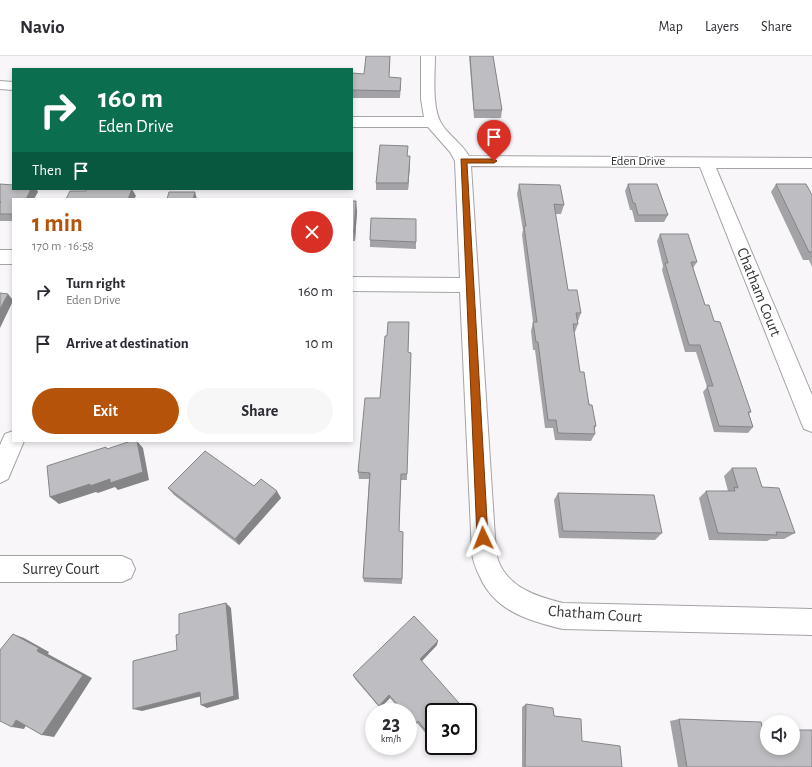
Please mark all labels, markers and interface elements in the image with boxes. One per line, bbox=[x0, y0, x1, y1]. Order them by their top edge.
text: Navio bbox=[20, 18, 65, 37]
text: Map bbox=[658, 20, 683, 34]
text: Layers bbox=[705, 20, 739, 34]
text: Share bbox=[761, 20, 792, 34]
icon: right bbox=[32, 84, 84, 136]
text: 160 m bbox=[98, 85, 163, 113]
text: Eden Drive bbox=[98, 118, 174, 136]
pin bbox=[477, 120, 511, 161]
icon: arrive bbox=[483, 126, 505, 148]
street label: Eden Drive bbox=[611, 155, 665, 168]
icon: arrive bbox=[70, 160, 92, 182]
text: Then bbox=[32, 163, 62, 178]
button: close bbox=[291, 211, 333, 253]
text: 1 min bbox=[32, 212, 83, 236]
text: 170 m · 16:58 bbox=[32, 240, 94, 253]
street label: Chatham Court bbox=[734, 245, 784, 339]
text: Turn right bbox=[66, 276, 125, 291]
icon: right bbox=[32, 281, 54, 303]
text: 160 m bbox=[298, 284, 333, 299]
text: Eden Drive bbox=[66, 294, 121, 307]
icon: arrive bbox=[32, 333, 54, 355]
text: Arrive at destination bbox=[66, 336, 189, 351]
text: 10 m bbox=[305, 336, 333, 351]
button: Exit bbox=[32, 388, 179, 434]
button: Share bbox=[187, 388, 333, 434]
position arrow bbox=[462, 517, 504, 559]
street label: Surrey Court bbox=[23, 561, 99, 578]
street label: Chatham Court bbox=[547, 603, 643, 625]
speed limit sign: 30 bbox=[425, 703, 477, 755]
text: 23 bbox=[382, 714, 400, 734]
map controls bbox=[760, 715, 800, 755]
button: sound bbox=[760, 715, 800, 755]
text: km/h bbox=[381, 734, 401, 744]

